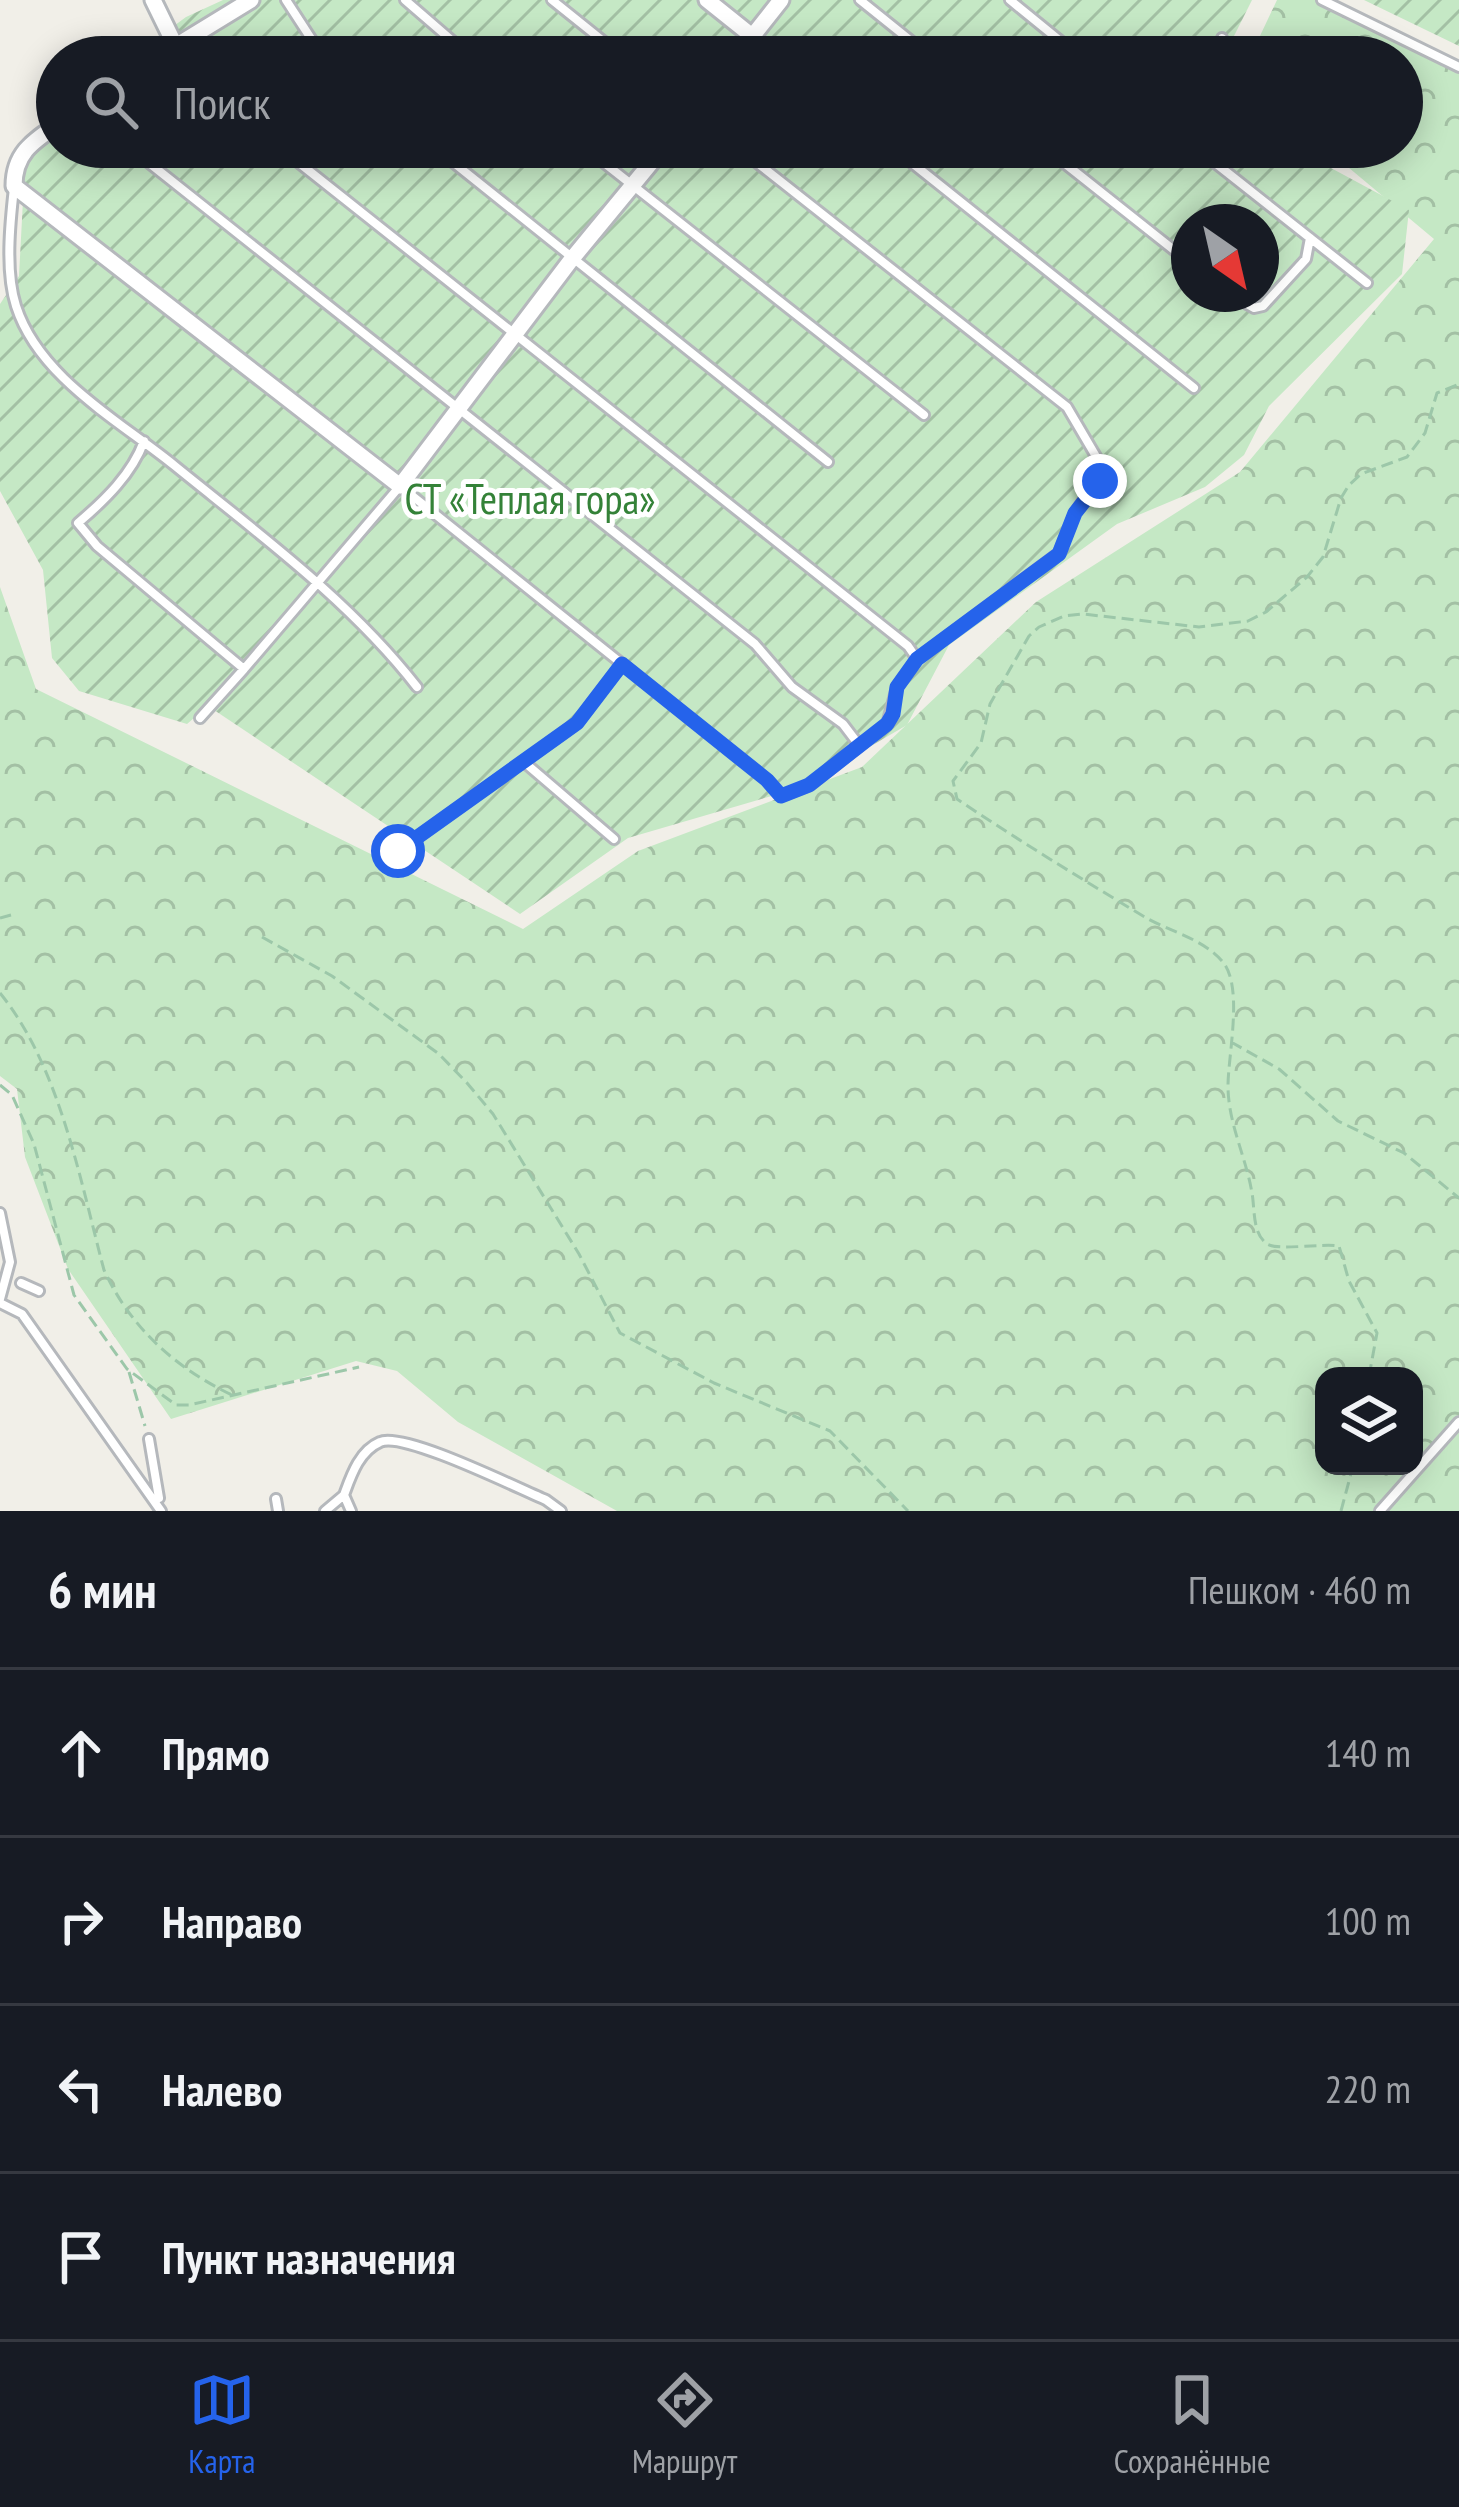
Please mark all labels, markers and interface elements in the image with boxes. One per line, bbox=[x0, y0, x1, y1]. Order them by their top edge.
search box bbox=[36, 36, 1423, 168]
icon: search bbox=[78, 69, 144, 135]
text: Поиск bbox=[174, 73, 270, 131]
north arrow bbox=[1171, 204, 1279, 312]
route end bbox=[1073, 454, 1127, 508]
park label: СТ «Теплая гора» bbox=[405, 471, 656, 526]
route start bbox=[371, 824, 425, 878]
map controls bbox=[1315, 1367, 1423, 1475]
button: layers bbox=[1315, 1367, 1423, 1475]
text: 6 мин bbox=[48, 1556, 157, 1622]
text: Пешком · 460 m bbox=[1188, 1564, 1411, 1615]
icon: ahead bbox=[48, 1720, 114, 1786]
text: Прямо bbox=[162, 1724, 270, 1782]
text: 140 m bbox=[1325, 1727, 1411, 1778]
icon: right bbox=[48, 1888, 114, 1954]
text: Направо bbox=[162, 1892, 302, 1950]
text: 100 m bbox=[1325, 1895, 1411, 1946]
icon: left bbox=[48, 2056, 114, 2122]
text: Налево bbox=[162, 2060, 282, 2118]
text: 220 m bbox=[1325, 2063, 1411, 2114]
icon: arrive bbox=[48, 2224, 114, 2290]
text: Пункт назначения bbox=[162, 2228, 456, 2286]
tab: Карта bbox=[188, 2367, 255, 2482]
tab: Маршрут bbox=[632, 2367, 737, 2482]
tab: Сохранённые bbox=[1114, 2367, 1271, 2482]

